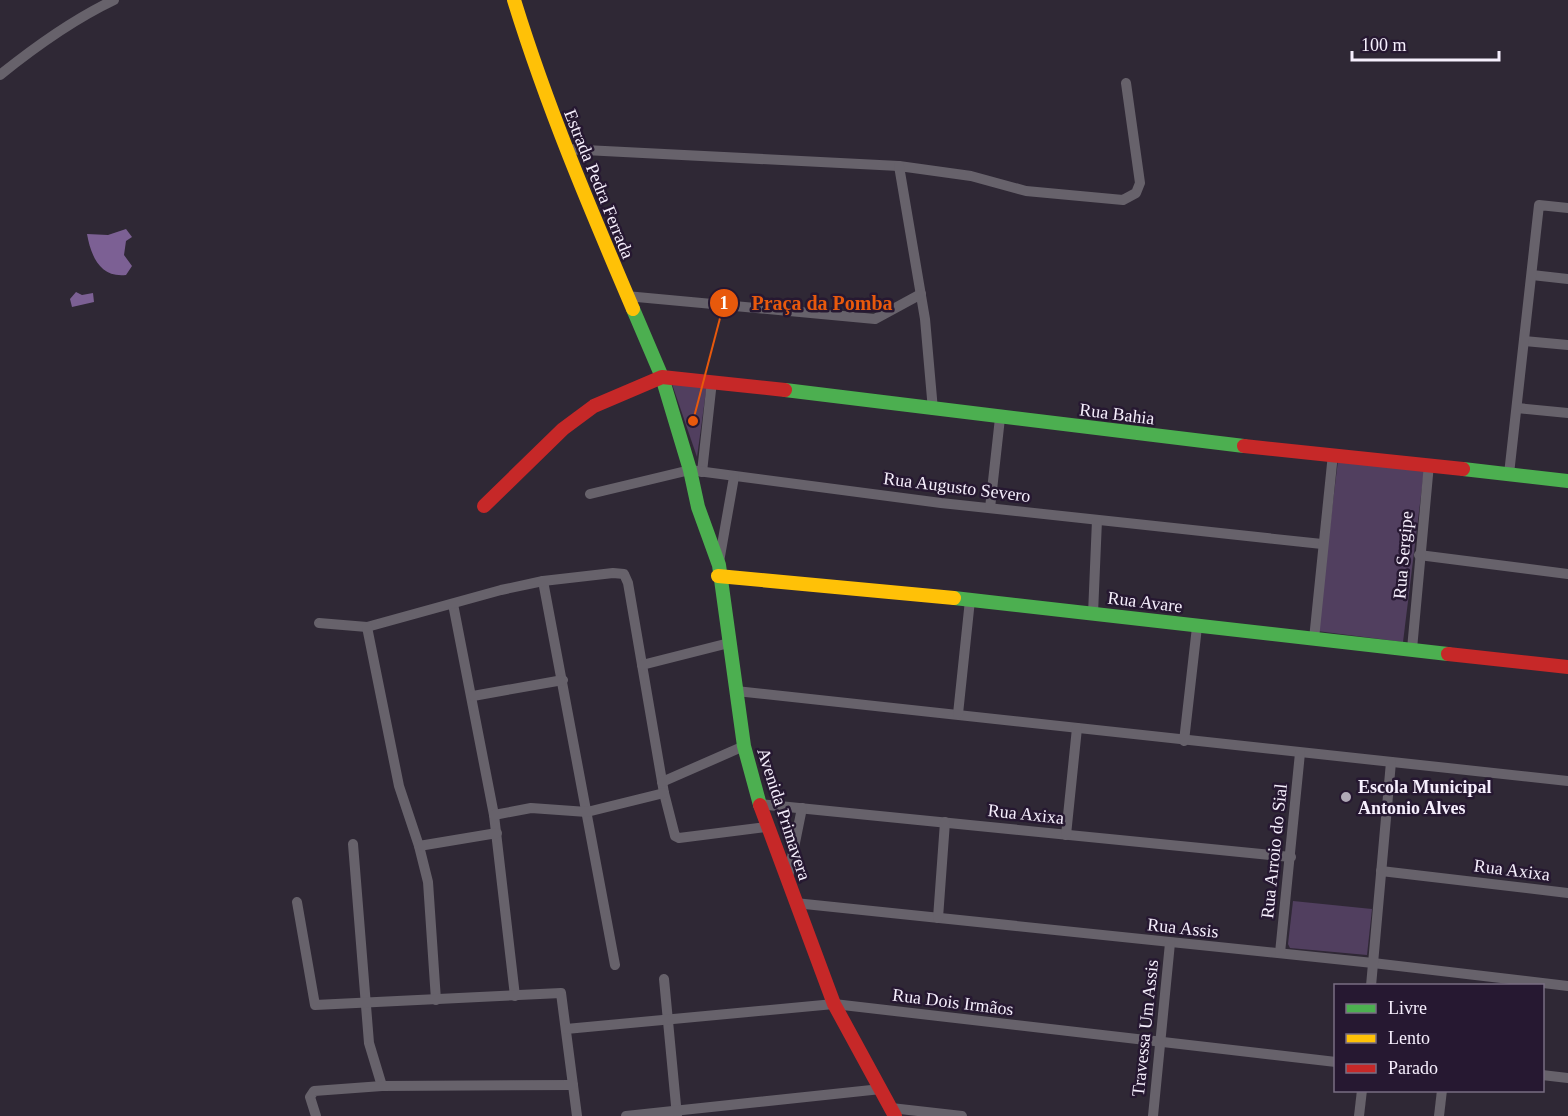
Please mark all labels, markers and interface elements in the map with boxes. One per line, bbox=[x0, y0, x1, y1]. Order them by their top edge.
scale bar bbox=[1352, 24, 1499, 62]
text: 100 m bbox=[1361, 35, 1407, 55]
street label: Estrada Pedra Ferrada bbox=[560, 107, 638, 261]
callout: Praça da Pomba bbox=[709, 284, 904, 322]
text: Praça da Pomba bbox=[751, 292, 893, 315]
text: 1 bbox=[720, 293, 729, 313]
street label: Rua Bahia bbox=[1078, 399, 1156, 429]
street label: Rua Augusto Severo bbox=[882, 468, 1032, 506]
street label: Rua Sergipe bbox=[1389, 510, 1417, 600]
street label: Rua Avare bbox=[1106, 587, 1184, 617]
street label: Avenida Primavera bbox=[753, 745, 815, 883]
place label: Escola Municipal Antonio Alves bbox=[1358, 777, 1492, 818]
street label: Rua Arroio do Sial bbox=[1257, 783, 1291, 919]
marker: Escola Municipal Antonio Alves bbox=[1339, 790, 1353, 804]
street label: Rua Axixa bbox=[987, 800, 1065, 828]
street label: Rua Axixa bbox=[1473, 855, 1551, 885]
street label: Rua Assis bbox=[1146, 914, 1220, 942]
street label: Travessa Um Assis bbox=[1128, 959, 1162, 1097]
legend bbox=[1334, 984, 1544, 1092]
street label: Rua Dois Irmãos bbox=[891, 985, 1015, 1019]
text: Livre bbox=[1388, 998, 1427, 1018]
text: Lento bbox=[1388, 1028, 1430, 1048]
text: Parado bbox=[1388, 1058, 1438, 1078]

